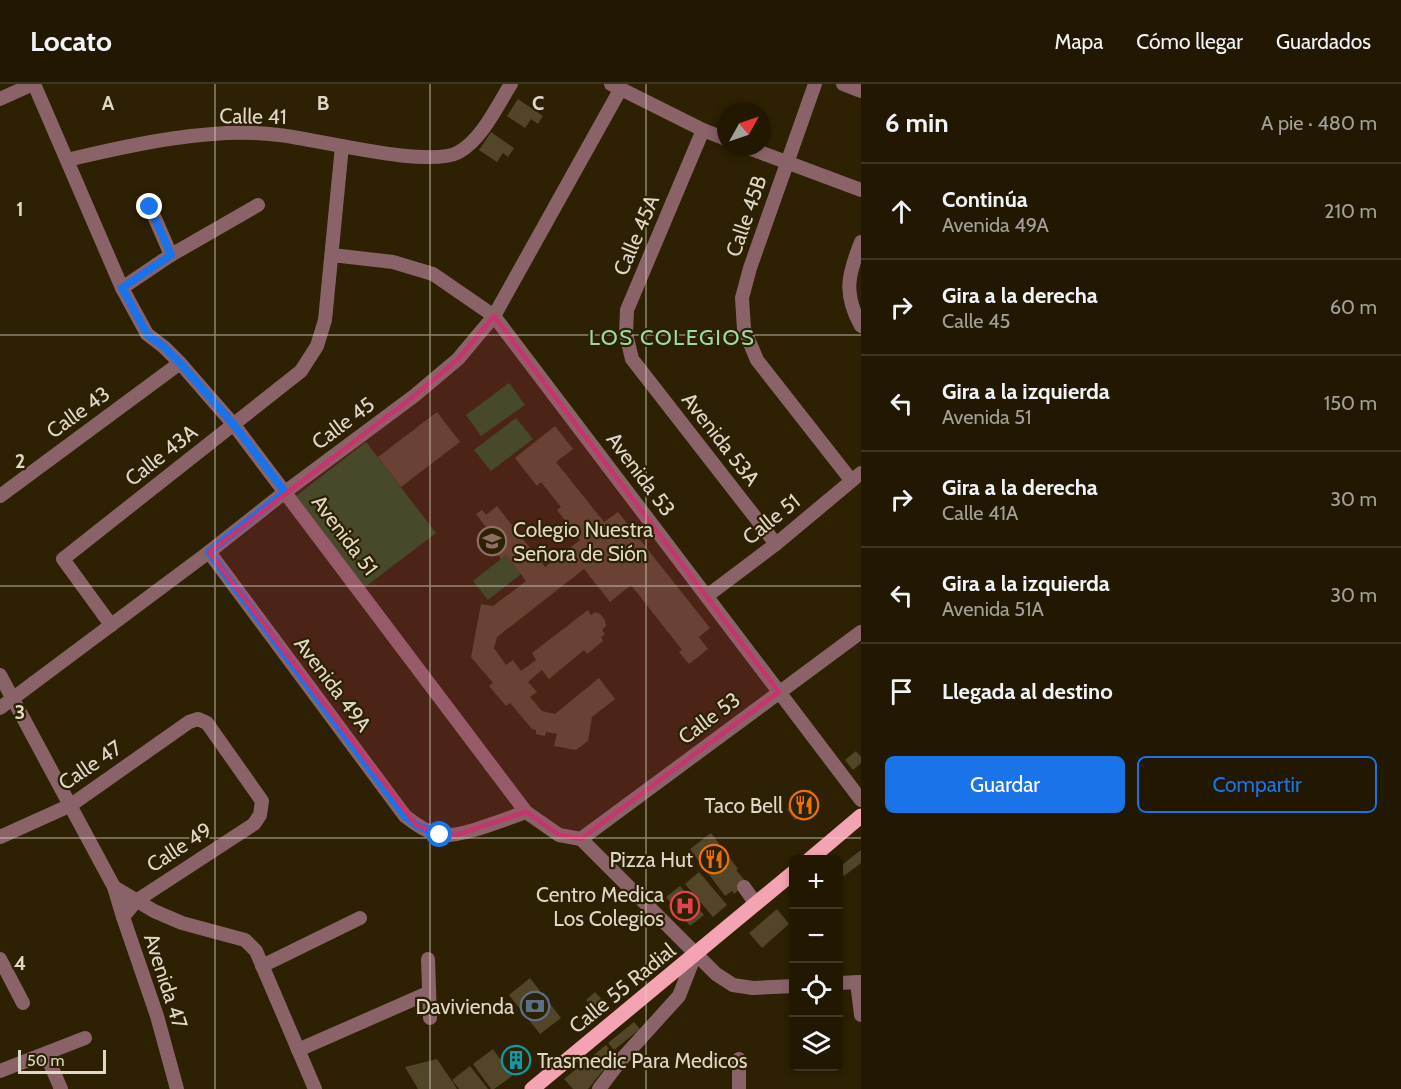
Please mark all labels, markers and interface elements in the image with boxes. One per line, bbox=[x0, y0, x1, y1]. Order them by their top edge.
text: Locato bbox=[30, 24, 112, 58]
text: Mapa bbox=[1055, 29, 1103, 54]
text: Cómo llegar bbox=[1136, 29, 1243, 54]
text: Guardados bbox=[1276, 29, 1371, 54]
text: A bbox=[102, 91, 115, 115]
text: B bbox=[317, 91, 329, 115]
text: C bbox=[532, 91, 544, 115]
north arrow bbox=[717, 102, 771, 156]
street label: Calle 41 bbox=[219, 103, 287, 129]
text: 6 min bbox=[885, 107, 949, 139]
text: A pie · 480 m bbox=[1261, 111, 1377, 135]
street label: Calle 45B bbox=[720, 172, 772, 260]
text: Continúa bbox=[942, 186, 1028, 213]
street label: Calle 45A bbox=[608, 191, 664, 279]
route end bbox=[136, 193, 162, 219]
icon: ahead bbox=[885, 195, 918, 228]
text: 1 bbox=[16, 197, 24, 221]
text: 210 m bbox=[1324, 199, 1377, 223]
text: Avenida 49A bbox=[942, 213, 1049, 237]
text: Gira a la derecha bbox=[942, 282, 1098, 309]
icon: right bbox=[885, 291, 918, 324]
text: 60 m bbox=[1330, 295, 1377, 319]
text: Calle 45 bbox=[942, 309, 1010, 333]
district label: LOS COLEGIOS bbox=[589, 324, 755, 351]
text: Gira a la izquierda bbox=[942, 378, 1110, 405]
street label: Calle 43 bbox=[42, 381, 114, 443]
street label: Avenida 53A bbox=[677, 387, 765, 491]
icon: left bbox=[885, 387, 918, 420]
street label: Calle 45 bbox=[307, 391, 379, 455]
text: 150 m bbox=[1324, 391, 1377, 415]
text: Avenida 51 bbox=[942, 405, 1031, 429]
street label: Calle 43A bbox=[120, 419, 202, 491]
street label: Avenida 53 bbox=[601, 427, 681, 521]
text: 2 bbox=[15, 449, 25, 473]
text: Gira a la derecha bbox=[942, 474, 1098, 501]
icon: right bbox=[885, 483, 918, 516]
text: 30 m bbox=[1330, 487, 1377, 511]
street label: Calle 51 bbox=[737, 488, 805, 550]
street label: Avenida 51 bbox=[307, 490, 383, 580]
text: Calle 41A bbox=[942, 501, 1018, 525]
place label: Colegio Nuestra Señora de Sión bbox=[513, 517, 653, 566]
school or university icon: Colegio Nuestra Señora de Sión bbox=[476, 525, 508, 557]
text: Gira a la izquierda bbox=[942, 570, 1110, 597]
icon: left bbox=[885, 579, 918, 612]
text: 30 m bbox=[1330, 583, 1377, 607]
text: Avenida 51A bbox=[942, 597, 1044, 621]
street label: Avenida 49A bbox=[289, 632, 377, 736]
icon: arrive bbox=[885, 675, 918, 708]
text: Llegada al destino bbox=[942, 678, 1113, 705]
street label: Calle 53 bbox=[673, 687, 745, 749]
text: 3 bbox=[15, 700, 25, 724]
street label: Calle 47 bbox=[54, 735, 127, 795]
button: Guardar bbox=[885, 756, 1125, 813]
button: Compartir bbox=[1137, 756, 1377, 813]
restaurant icon: Taco Bell bbox=[788, 789, 820, 821]
place label: Taco Bell bbox=[704, 793, 783, 818]
street label: Calle 49 bbox=[142, 817, 216, 877]
route start bbox=[426, 821, 452, 847]
restaurant icon: Pizza Hut bbox=[698, 843, 730, 875]
place label: Pizza Hut bbox=[609, 847, 693, 872]
map controls bbox=[789, 855, 843, 1071]
button: + bbox=[789, 855, 843, 909]
place label: Centro Medica Los Colegios bbox=[536, 882, 664, 931]
hospital icon: Centro Medica Los Colegios bbox=[669, 890, 701, 922]
button: − bbox=[789, 909, 843, 963]
street label: Avenida 47 bbox=[139, 930, 193, 1032]
street label: Calle 55 Radial bbox=[564, 938, 680, 1038]
text: 4 bbox=[14, 951, 26, 975]
button: locate bbox=[789, 963, 843, 1017]
bank icon: Davivienda bbox=[519, 990, 551, 1022]
place label: Davivienda bbox=[415, 994, 514, 1019]
button: layers bbox=[789, 1017, 843, 1071]
building icon: Trasmedic Para Medicos bbox=[500, 1044, 532, 1076]
scale bar bbox=[18, 1047, 106, 1074]
place label: Trasmedic Para Medicos bbox=[537, 1048, 748, 1073]
text: 50 m bbox=[27, 1051, 64, 1070]

